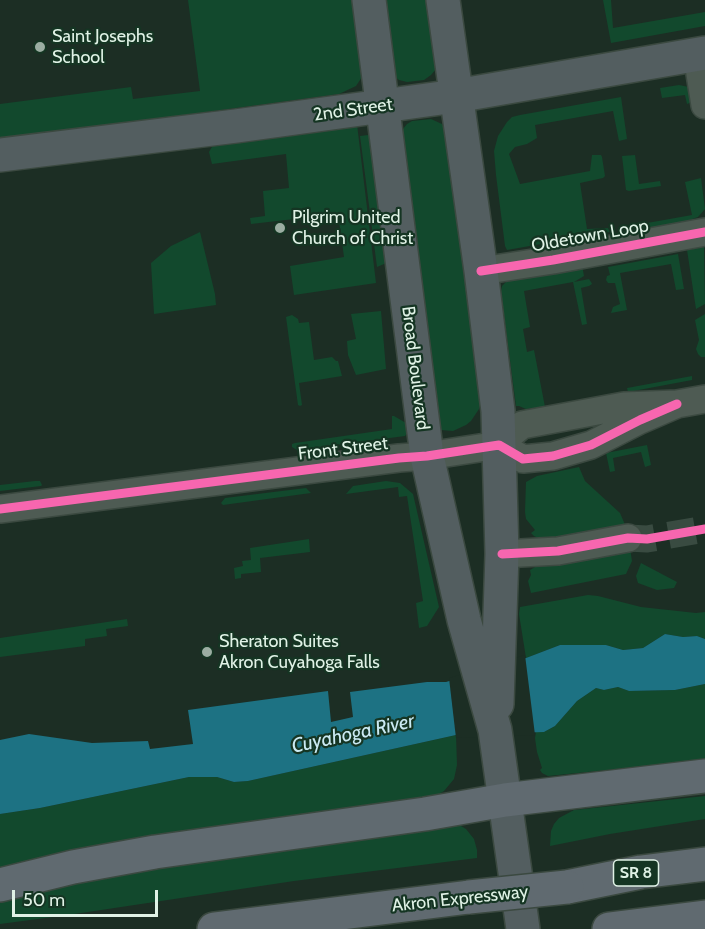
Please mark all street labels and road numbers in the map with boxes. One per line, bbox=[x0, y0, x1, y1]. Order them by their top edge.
street label: 2nd Street bbox=[312, 94, 394, 126]
street label: Oldetown Loop bbox=[530, 215, 650, 257]
street label: Broad Boulevard bbox=[397, 305, 433, 431]
street label: Front Street bbox=[297, 433, 389, 465]
road number: SR 8 bbox=[614, 860, 658, 886]
street label: Akron Expressway bbox=[391, 881, 529, 917]

